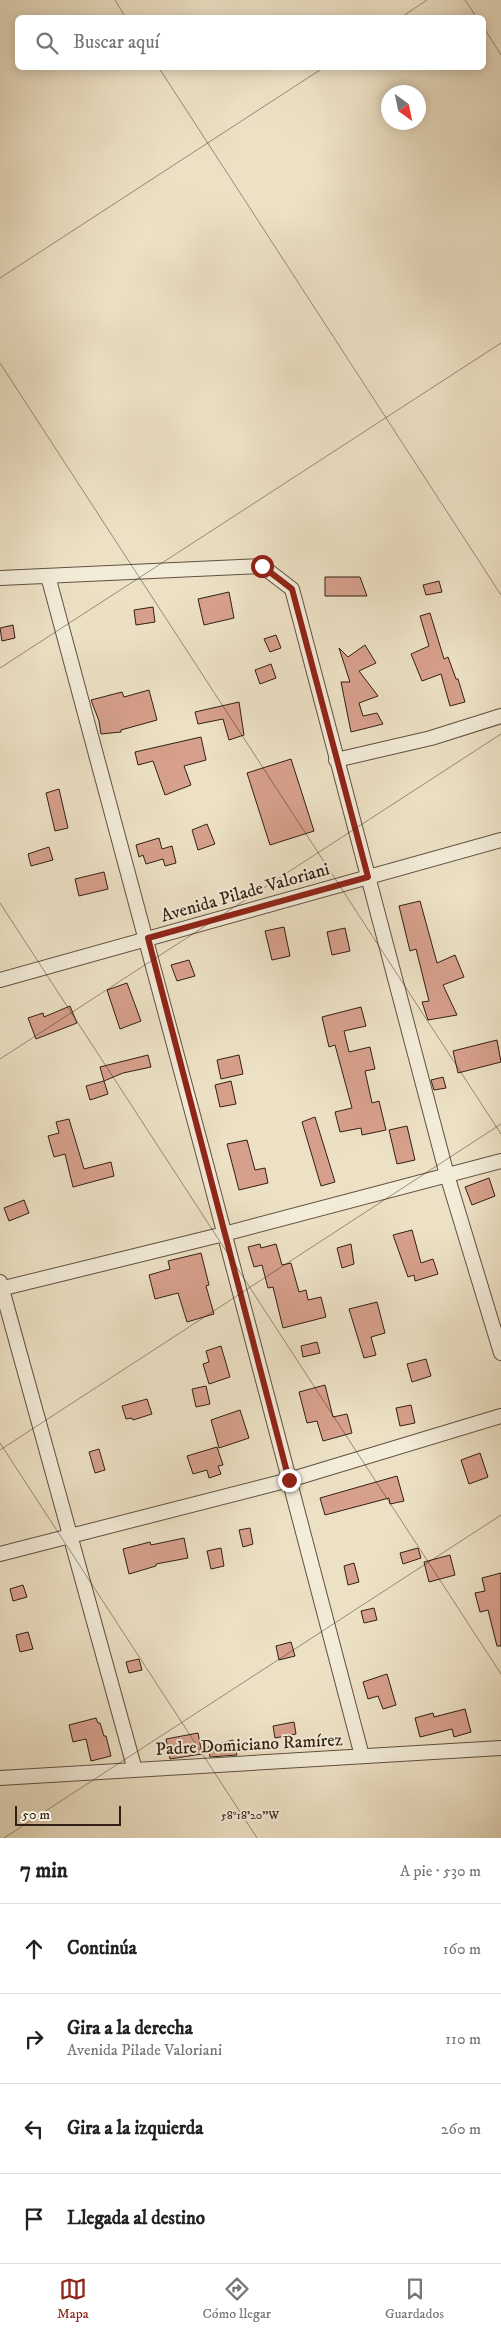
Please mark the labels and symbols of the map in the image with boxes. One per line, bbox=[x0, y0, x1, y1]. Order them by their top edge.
north arrow bbox=[381, 85, 426, 130]
route start bbox=[251, 555, 274, 578]
street label: Avenida Pilade Valoriani bbox=[158, 858, 332, 928]
route end bbox=[278, 1469, 301, 1492]
street label: Padre Domiciano Ramírez bbox=[155, 1729, 343, 1761]
scale bar bbox=[15, 1803, 121, 1826]
text: 58°18'20"W bbox=[221, 1808, 280, 1823]

